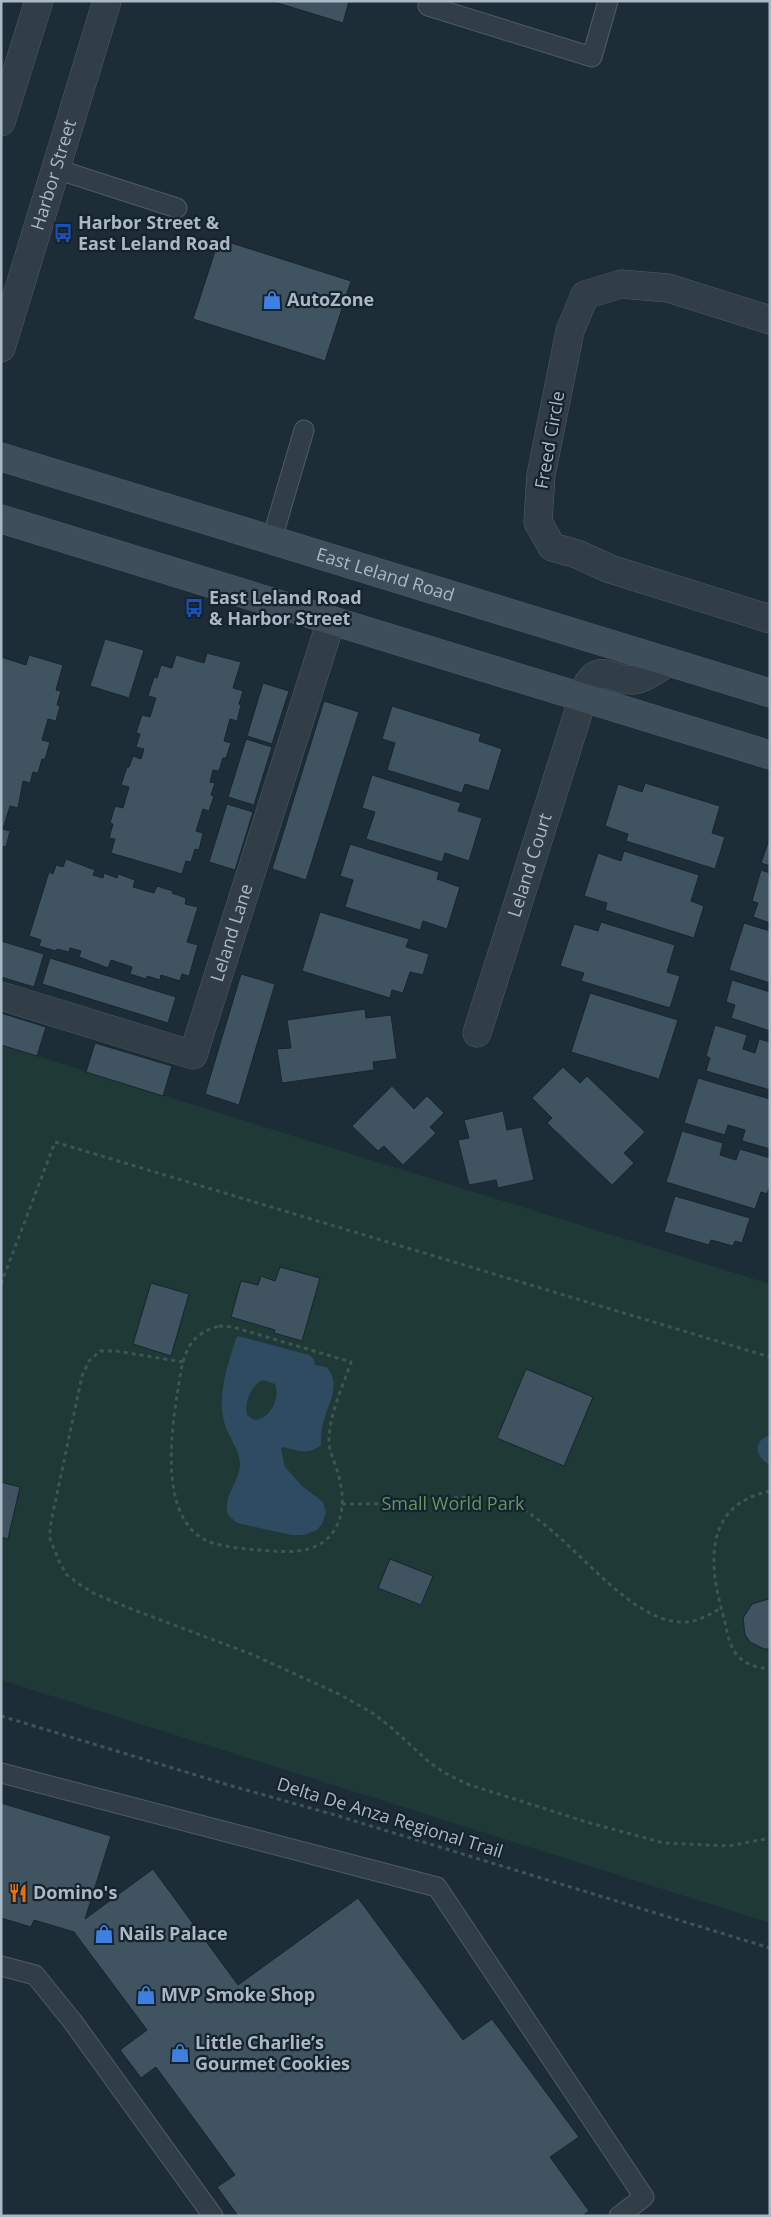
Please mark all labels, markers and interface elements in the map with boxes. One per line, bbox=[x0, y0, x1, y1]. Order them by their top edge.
street label: Harbor Street bbox=[25, 116, 81, 233]
place label: Harbor Street & East Leland Road bbox=[78, 210, 231, 255]
bus stop icon: Harbor Street & East Leland Road bbox=[52, 222, 74, 244]
place label: AutoZone bbox=[287, 287, 374, 311]
shop icon: AutoZone bbox=[261, 289, 283, 311]
street label: Freed Circle bbox=[529, 389, 569, 491]
street label: East Leland Road bbox=[313, 541, 458, 607]
place label: East Leland Road & Harbor Street bbox=[209, 585, 362, 630]
bus stop icon: East Leland Road & Harbor Street bbox=[183, 597, 205, 619]
street label: Leland Court bbox=[501, 810, 557, 920]
street label: Leland Lane bbox=[204, 881, 258, 985]
park label: Small World Park bbox=[382, 1491, 525, 1515]
street label: Delta De Anza Regional Trail bbox=[274, 1771, 506, 1863]
place label: Domino's bbox=[33, 1880, 117, 1904]
restaurant icon: Domino's bbox=[7, 1882, 29, 1904]
place label: Nails Palace bbox=[119, 1921, 228, 1945]
shop icon: Nails Palace bbox=[93, 1923, 115, 1945]
place label: MVP Smoke Shop bbox=[161, 1982, 315, 2006]
shop icon: MVP Smoke Shop bbox=[135, 1984, 157, 2006]
place label: Little Charlie’s Gourmet Cookies bbox=[195, 2030, 350, 2075]
shop icon: Little Charlie’s Gourmet Cookies bbox=[169, 2042, 191, 2064]

